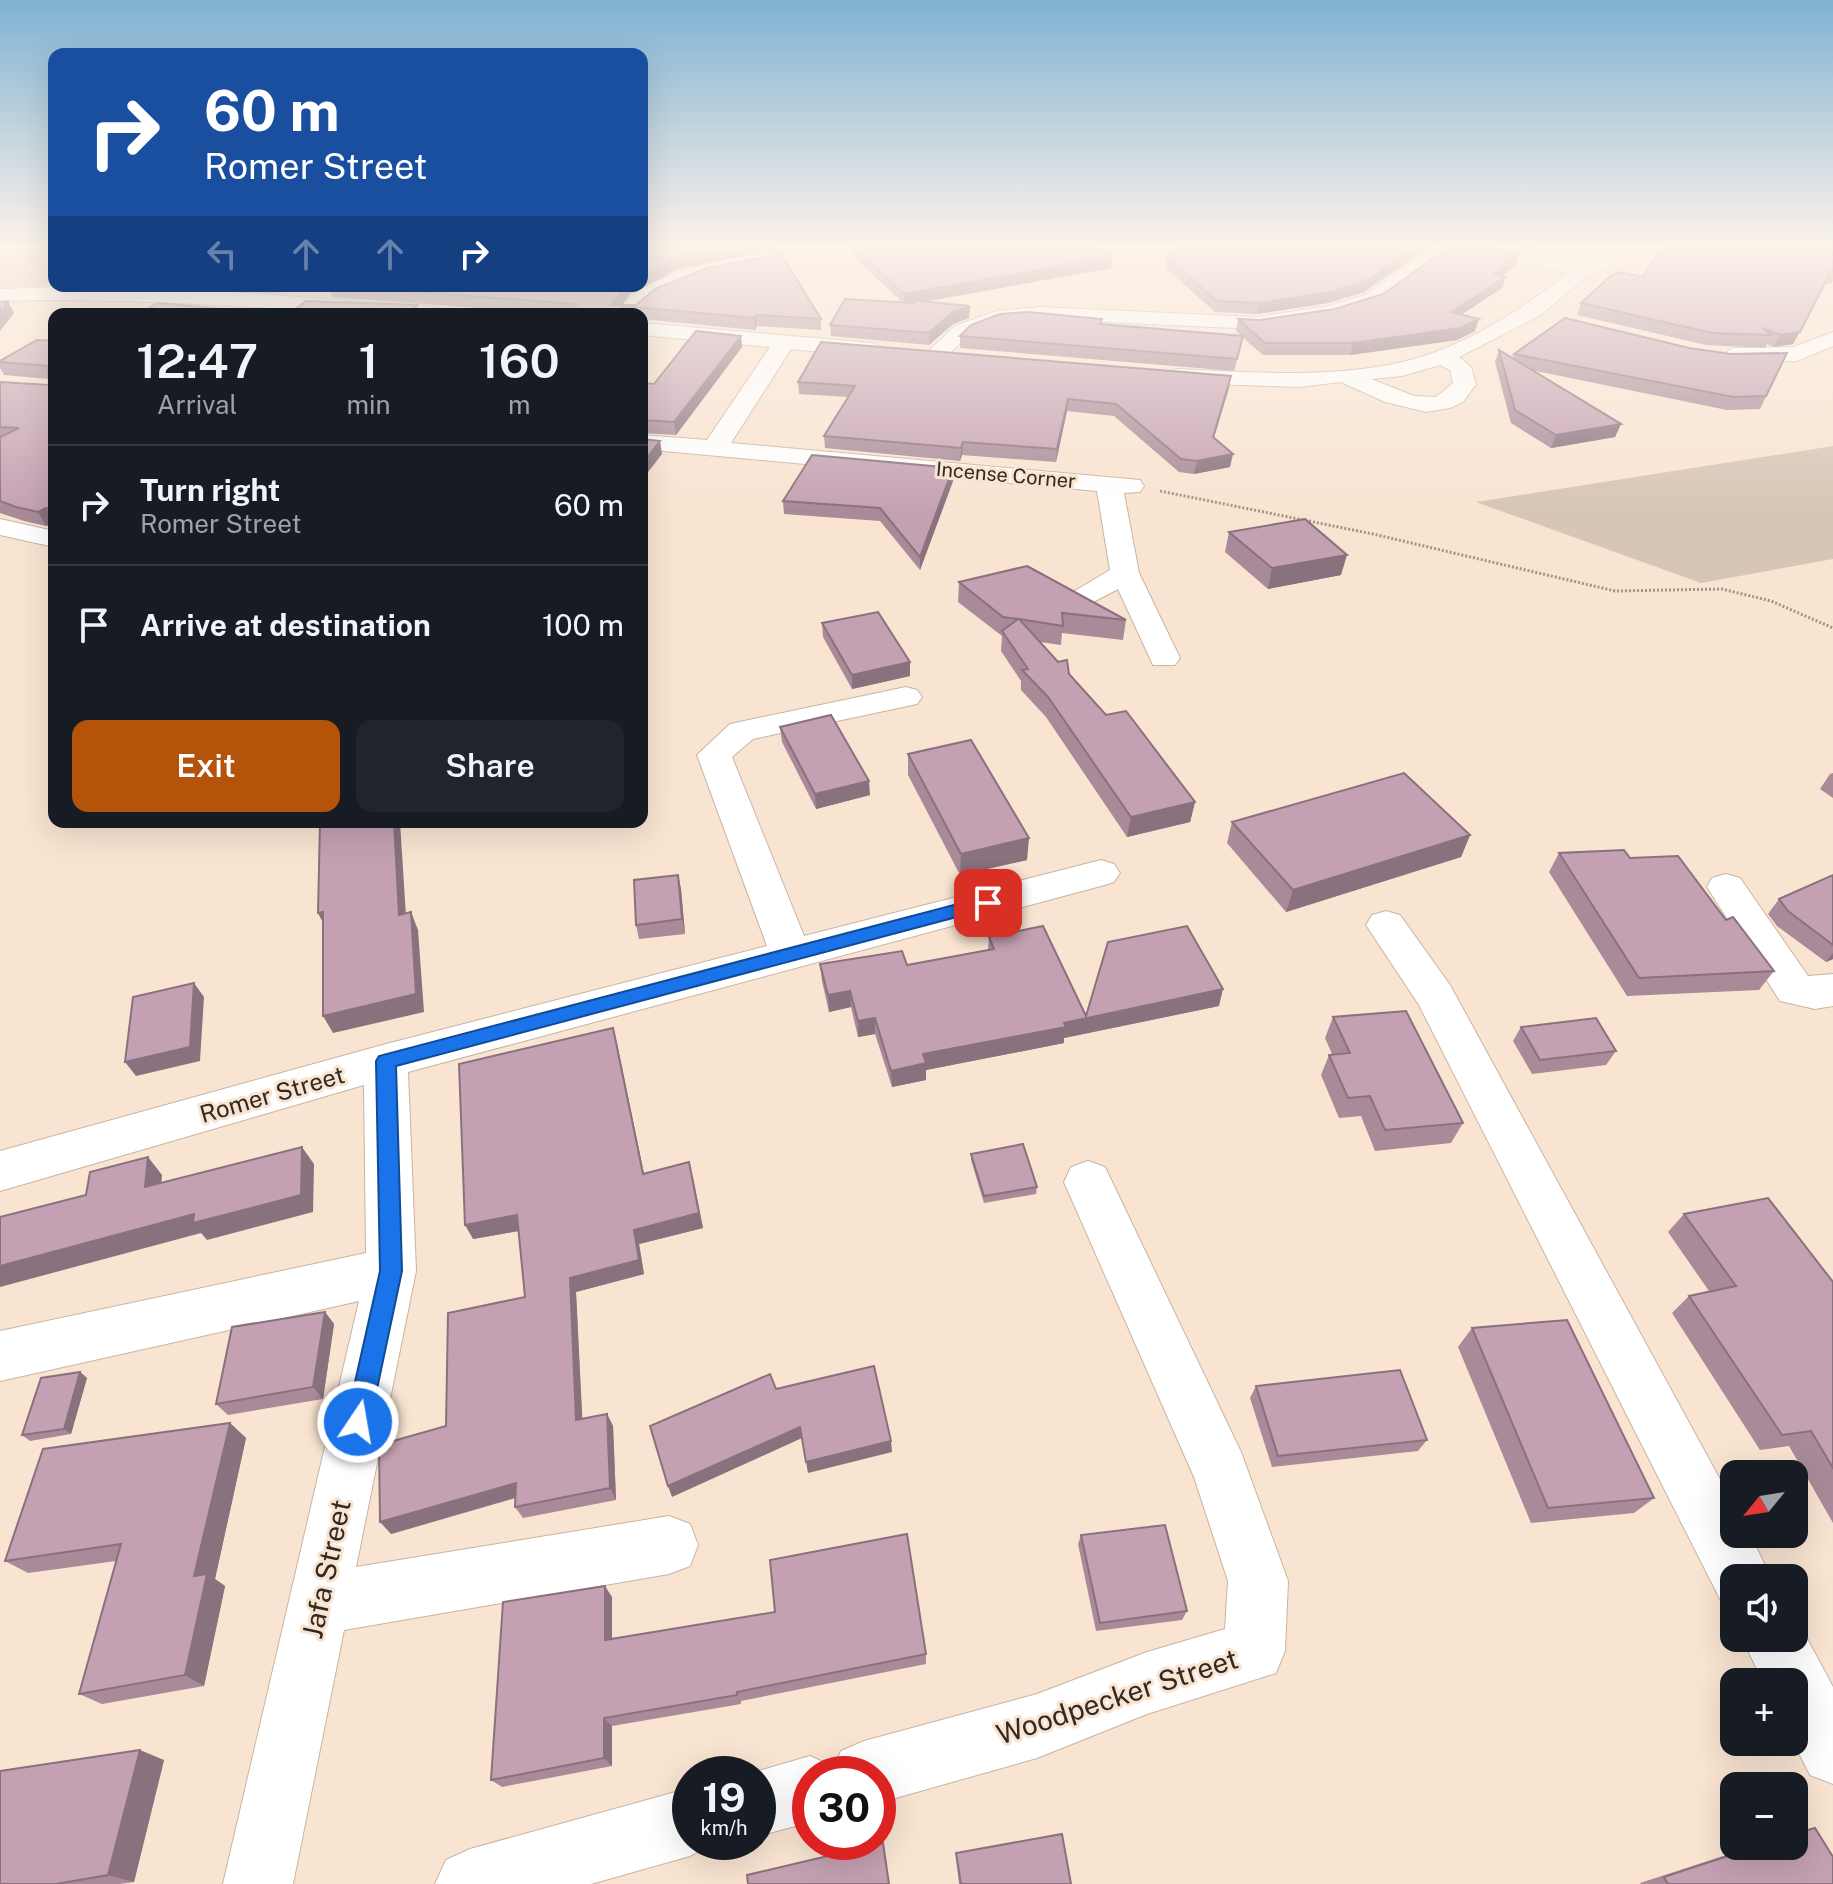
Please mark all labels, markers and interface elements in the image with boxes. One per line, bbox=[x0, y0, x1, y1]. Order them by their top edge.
text: 60 m bbox=[204, 78, 340, 144]
icon: right bbox=[72, 80, 176, 184]
text: Romer Street bbox=[204, 145, 428, 187]
icon: left bbox=[200, 232, 244, 276]
icon: ahead bbox=[284, 232, 328, 276]
icon: ahead bbox=[368, 232, 412, 276]
icon: right bbox=[452, 232, 496, 276]
text: 12:47 bbox=[136, 332, 258, 389]
text: 1 bbox=[358, 332, 379, 389]
text: 160 bbox=[479, 332, 560, 389]
text: Arrival bbox=[157, 389, 237, 420]
text: min bbox=[346, 389, 391, 420]
text: m bbox=[508, 389, 531, 420]
street label: Incense Corner bbox=[935, 457, 1077, 493]
text: Turn right bbox=[140, 472, 280, 508]
icon: right bbox=[72, 483, 116, 527]
text: 60 m bbox=[554, 487, 624, 523]
text: Romer Street bbox=[140, 508, 302, 539]
icon: arrive bbox=[72, 603, 116, 647]
text: Arrive at destination bbox=[140, 607, 431, 643]
text: 100 m bbox=[542, 607, 624, 643]
button: Exit bbox=[72, 720, 340, 812]
button: Share bbox=[356, 720, 624, 812]
pin bbox=[954, 869, 1022, 937]
icon: arrive bbox=[966, 881, 1010, 925]
street label: Romer Street bbox=[196, 1060, 348, 1128]
position arrow bbox=[316, 1380, 400, 1464]
north arrow bbox=[1720, 1460, 1808, 1548]
map controls bbox=[1720, 1460, 1808, 1860]
street label: Jafa Street bbox=[295, 1497, 357, 1641]
button: sound bbox=[1720, 1564, 1808, 1652]
street label: Woodpecker Street bbox=[992, 1641, 1242, 1751]
button: + bbox=[1720, 1668, 1808, 1756]
speed limit sign: 30 bbox=[792, 1756, 896, 1860]
button: − bbox=[1720, 1772, 1808, 1860]
text: 19 bbox=[702, 1774, 746, 1821]
text: km/h bbox=[700, 1816, 748, 1840]

